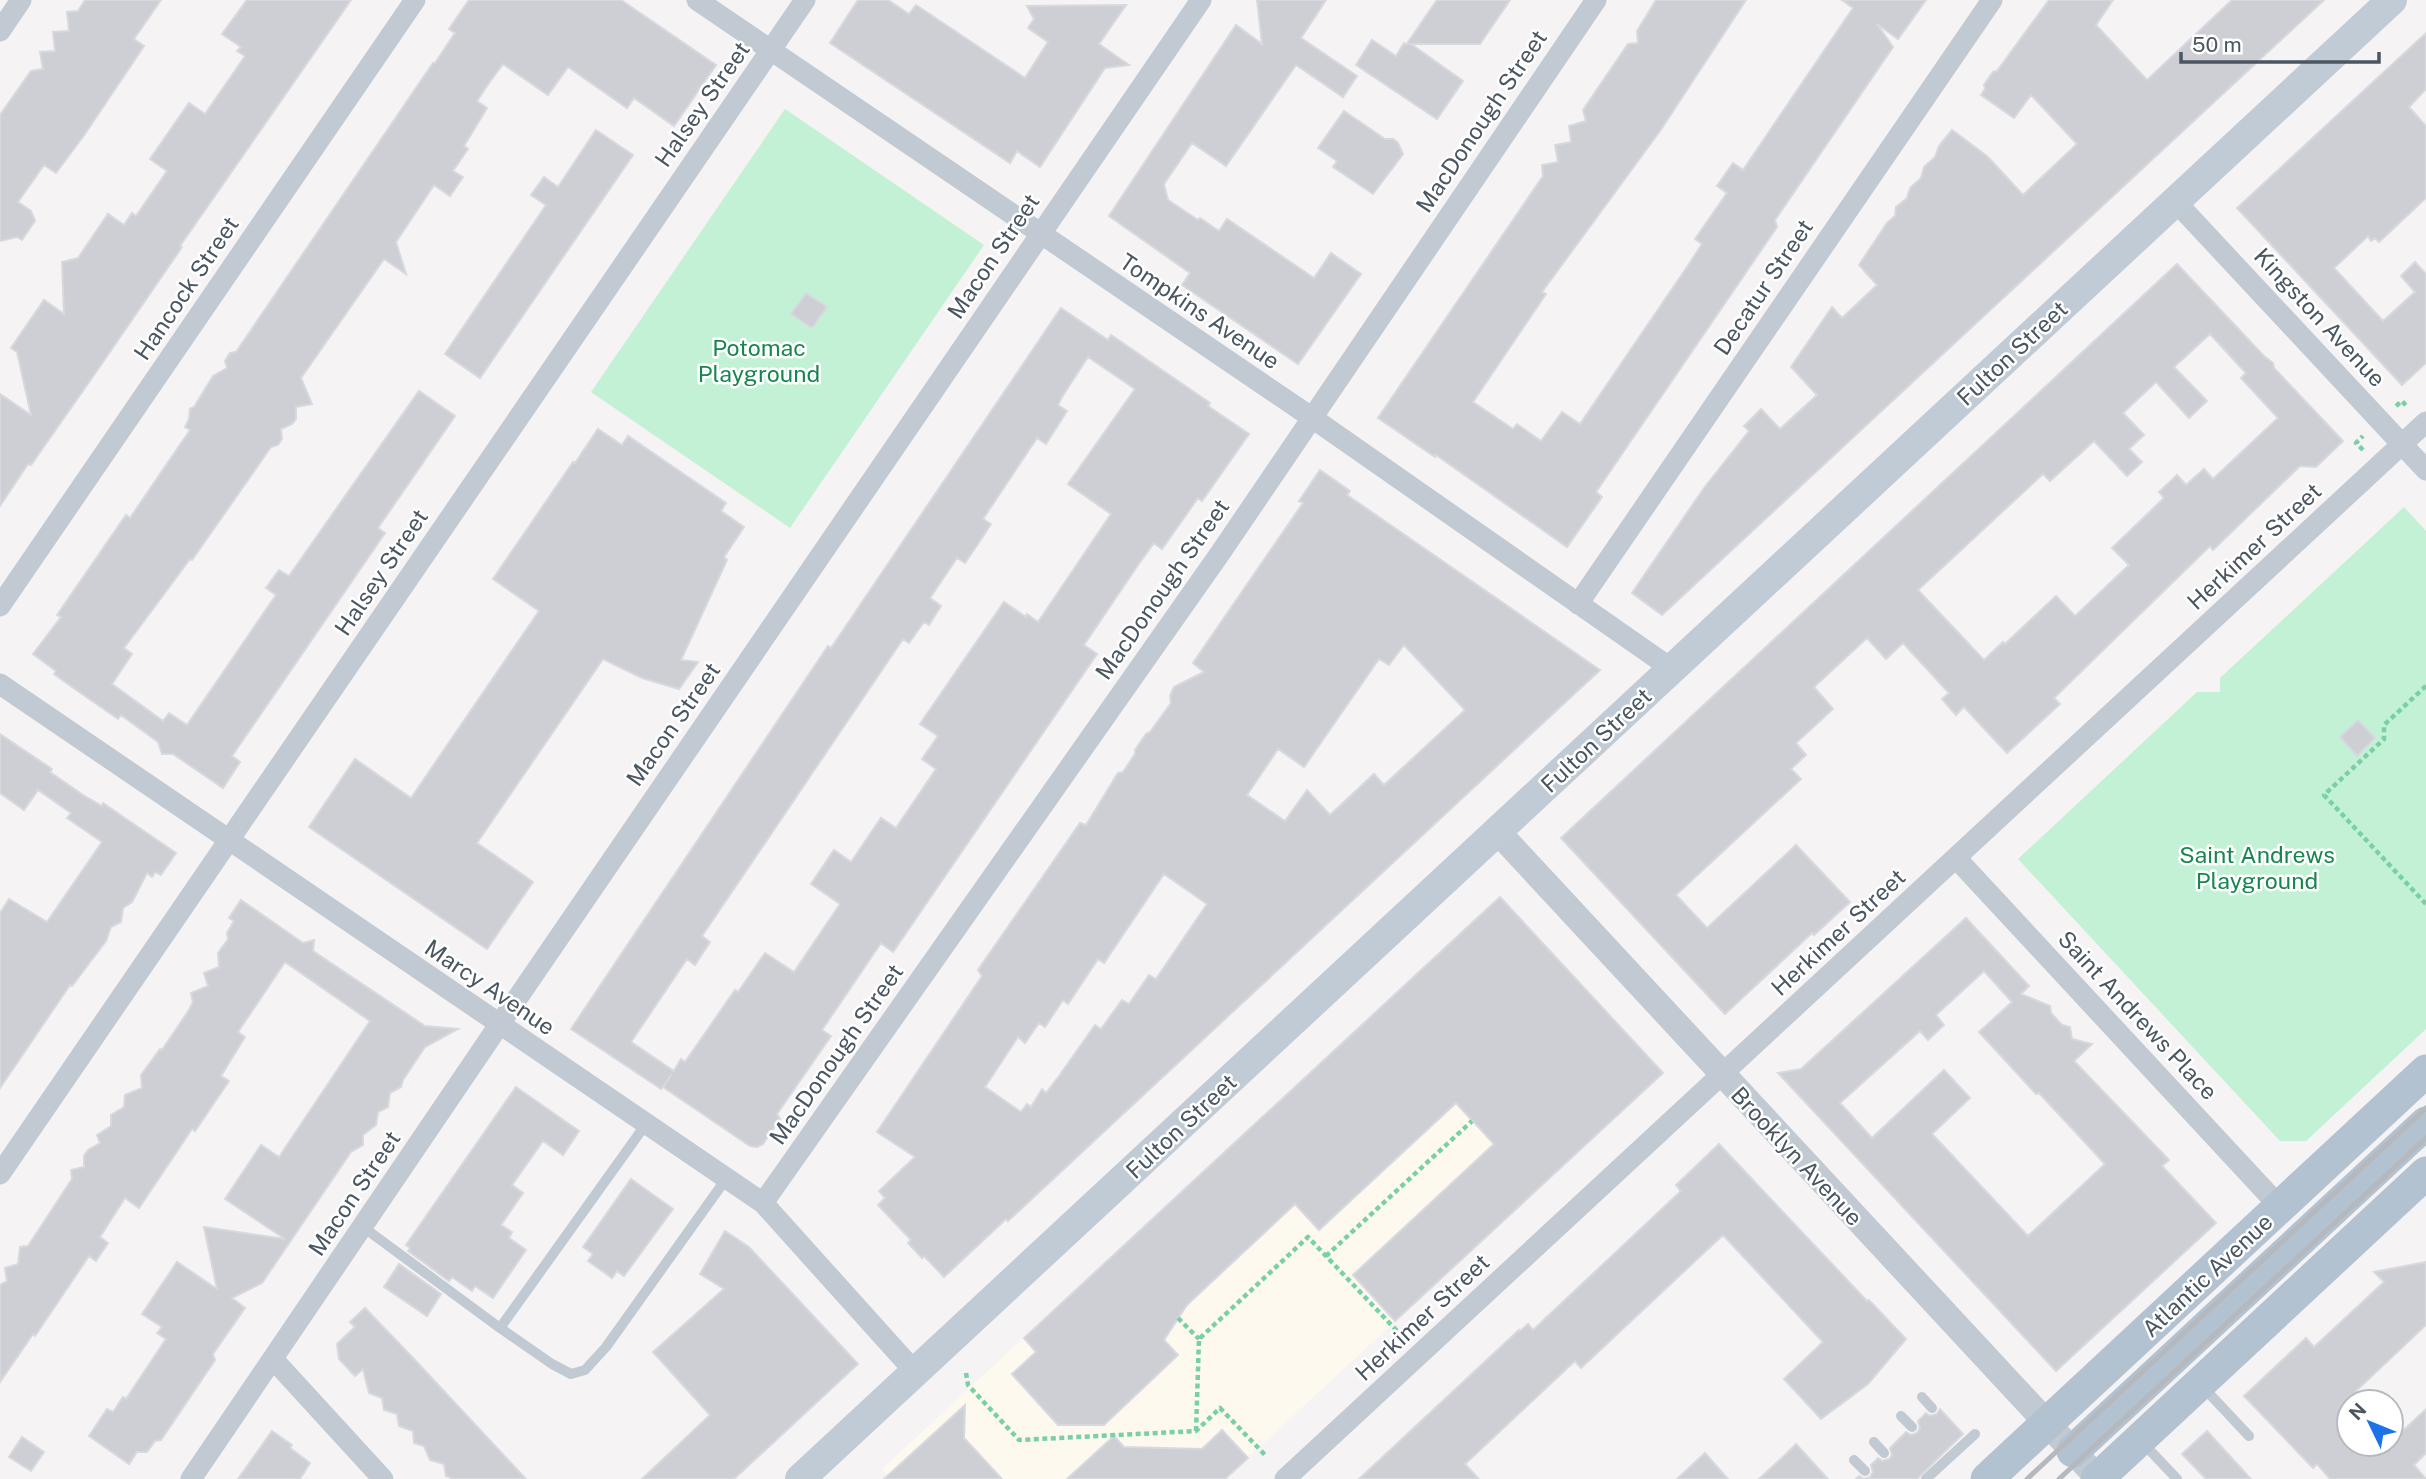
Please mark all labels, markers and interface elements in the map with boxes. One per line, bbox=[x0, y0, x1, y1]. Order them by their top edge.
scale bar bbox=[2181, 21, 2379, 65]
street label: MacDonough Street bbox=[1410, 25, 1552, 217]
text: 50 m bbox=[2192, 32, 2242, 57]
street label: Halsey Street bbox=[649, 36, 755, 172]
street label: Macon Street bbox=[941, 189, 1045, 323]
street label: Hancock Street bbox=[128, 211, 244, 365]
street label: Decatur Street bbox=[1708, 214, 1818, 360]
street label: Kingston Avenue bbox=[2249, 242, 2391, 392]
street label: Tompkins Avenue bbox=[1115, 248, 1285, 374]
street label: Fulton Street bbox=[1951, 295, 2073, 411]
park label: Potomac Playground bbox=[698, 334, 820, 387]
street label: Herkimer Street bbox=[2182, 477, 2326, 615]
street label: MacDonough Street bbox=[1090, 494, 1234, 684]
street label: Halsey Street bbox=[329, 504, 433, 640]
street label: Macon Street bbox=[621, 657, 725, 791]
street label: Fulton Street bbox=[1535, 682, 1657, 798]
park label: Saint Andrews Playground bbox=[2179, 841, 2335, 894]
street label: Herkimer Street bbox=[1766, 863, 1910, 1001]
street label: Saint Andrews Place bbox=[2053, 925, 2223, 1105]
street label: Marcy Avenue bbox=[420, 934, 560, 1040]
street label: MacDonough Street bbox=[764, 959, 908, 1149]
street label: Fulton Street bbox=[1120, 1068, 1242, 1184]
street label: Brooklyn Avenue bbox=[1726, 1081, 1868, 1231]
street label: Macon Street bbox=[302, 1126, 406, 1260]
street label: Atlantic Avenue bbox=[2136, 1208, 2278, 1342]
street label: Herkimer Street bbox=[1350, 1248, 1494, 1386]
north arrow bbox=[2335, 1388, 2405, 1458]
text: N bbox=[2344, 1398, 2371, 1424]

